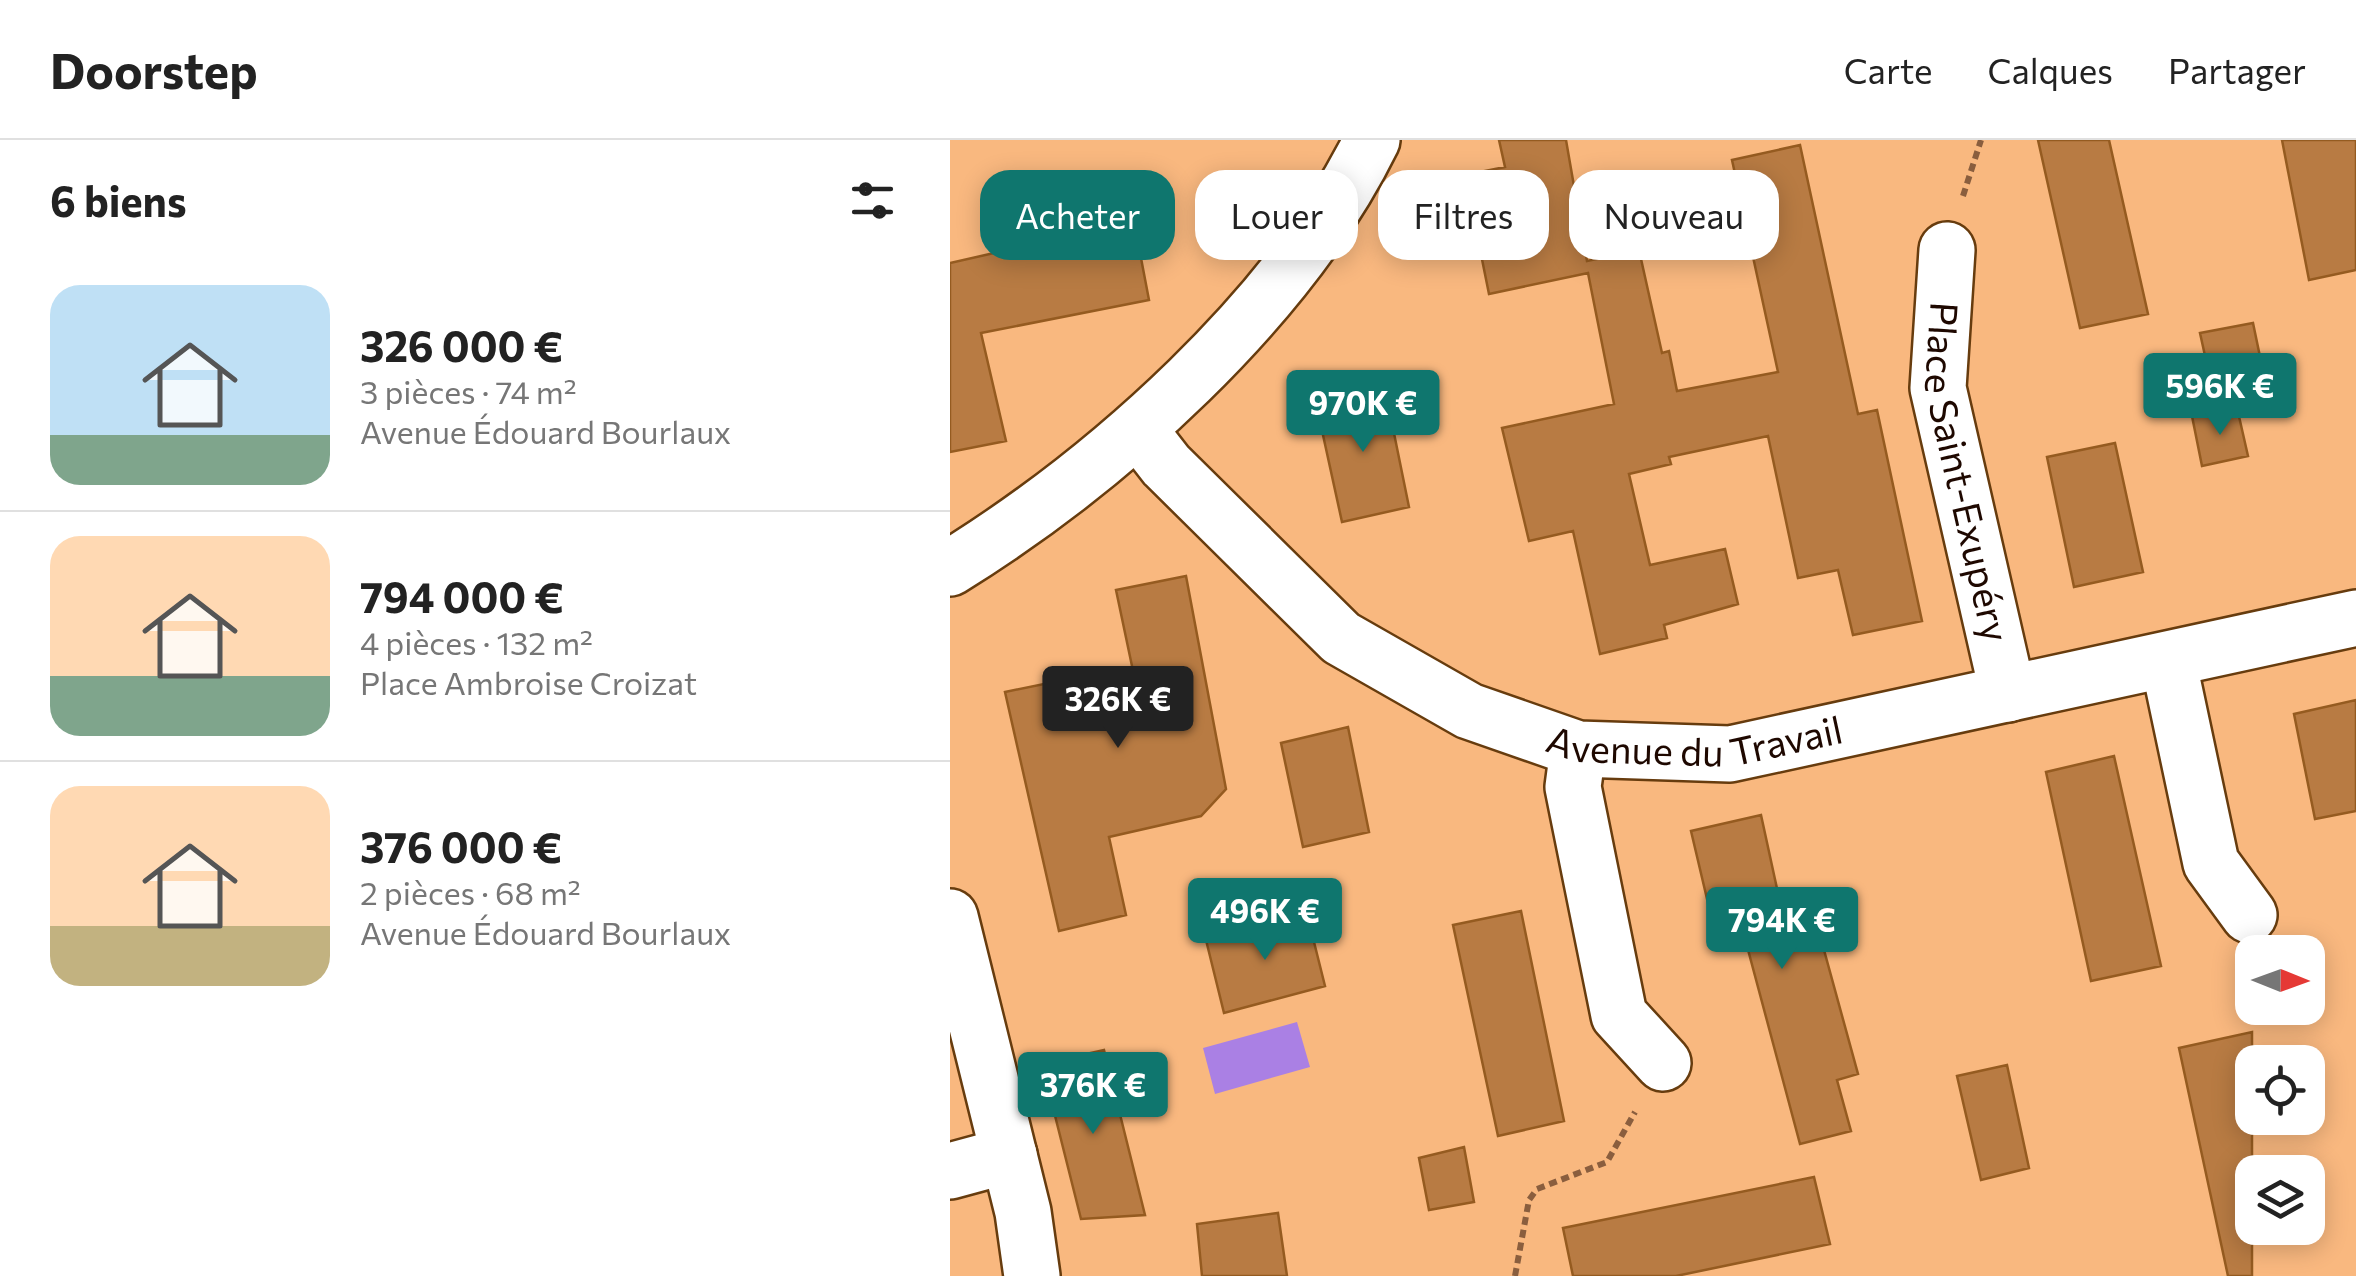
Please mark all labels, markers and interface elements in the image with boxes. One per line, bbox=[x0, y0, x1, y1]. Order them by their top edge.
text: Doorstep bbox=[50, 40, 258, 99]
text: Carte bbox=[1844, 48, 1932, 91]
text: Calques bbox=[1987, 48, 2113, 91]
text: Partager bbox=[2168, 48, 2306, 91]
chip: Acheter bbox=[980, 170, 1175, 260]
chip: Louer bbox=[1195, 170, 1358, 260]
chip: Filtres bbox=[1378, 170, 1549, 260]
chip: Nouveau bbox=[1569, 170, 1779, 260]
icon: filters bbox=[845, 173, 900, 228]
text: 6 biens bbox=[50, 174, 186, 226]
street label: Place Saint-Exupéry bbox=[1917, 300, 2021, 646]
text: 326 000 € bbox=[360, 319, 563, 371]
icon: home bbox=[130, 325, 250, 445]
pin: 596K € bbox=[2139, 353, 2301, 438]
text: 596K € bbox=[2165, 365, 2275, 405]
pin: 970K € bbox=[1282, 370, 1444, 455]
text: 3 pièces · 74 m² bbox=[360, 371, 577, 411]
text: 970K € bbox=[1308, 382, 1418, 422]
text: Avenue Édouard Bourlaux bbox=[360, 411, 731, 451]
text: 794 000 € bbox=[360, 570, 564, 622]
icon: home bbox=[130, 576, 250, 696]
text: 4 pièces · 132 m² bbox=[360, 622, 593, 662]
text: Place Ambroise Croizat bbox=[360, 662, 697, 702]
pin: 326K € bbox=[1037, 666, 1199, 751]
text: 326K € bbox=[1064, 678, 1172, 718]
street label: Avenue du Travail bbox=[1541, 704, 1846, 775]
text: 376 000 € bbox=[360, 820, 562, 872]
icon: home bbox=[130, 826, 250, 946]
text: 2 pièces · 68 m² bbox=[360, 872, 581, 912]
pin: 496K € bbox=[1184, 878, 1346, 963]
pin: 794K € bbox=[1701, 887, 1863, 972]
text: 496K € bbox=[1210, 890, 1320, 930]
text: 794K € bbox=[1728, 899, 1836, 939]
text: Avenue Édouard Bourlaux bbox=[360, 912, 731, 952]
north arrow bbox=[2235, 935, 2325, 1025]
map controls bbox=[2235, 935, 2325, 1245]
button: locate bbox=[2235, 1045, 2325, 1135]
pin: 376K € bbox=[1012, 1052, 1174, 1137]
text: 376K € bbox=[1040, 1064, 1146, 1104]
button: layers bbox=[2235, 1155, 2325, 1245]

